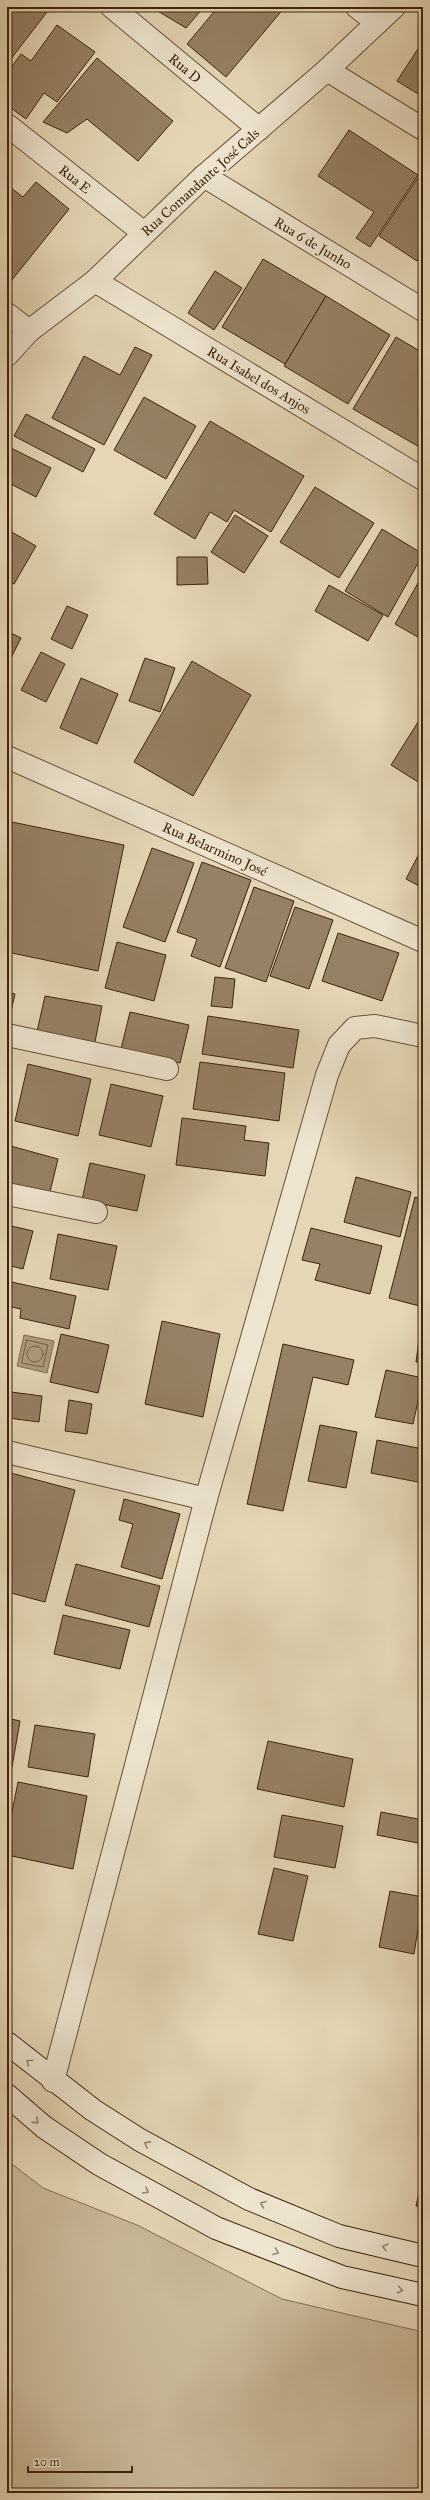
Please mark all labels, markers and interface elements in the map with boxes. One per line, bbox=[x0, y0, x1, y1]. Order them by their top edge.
street label: Rua D bbox=[165, 50, 204, 87]
street label: Rua Comandante José Cals bbox=[138, 125, 264, 241]
street label: Rua E bbox=[55, 162, 94, 197]
street label: Rua 6 de Junho bbox=[270, 214, 355, 274]
street label: Rua Isabel dos Anjos bbox=[204, 343, 313, 418]
street label: Rua Belarmino José bbox=[159, 819, 270, 881]
one-way arrow bbox=[27, 2060, 34, 2067]
one-way arrow bbox=[32, 2116, 39, 2123]
one-way arrow bbox=[144, 2141, 152, 2149]
one-way arrow bbox=[142, 2186, 149, 2193]
one-way arrow bbox=[259, 2201, 266, 2209]
one-way arrow bbox=[382, 2243, 388, 2251]
one-way arrow bbox=[271, 2247, 279, 2255]
one-way arrow bbox=[397, 2285, 403, 2293]
scale bar bbox=[28, 2448, 132, 2474]
text: 20 m bbox=[34, 2455, 60, 2469]

